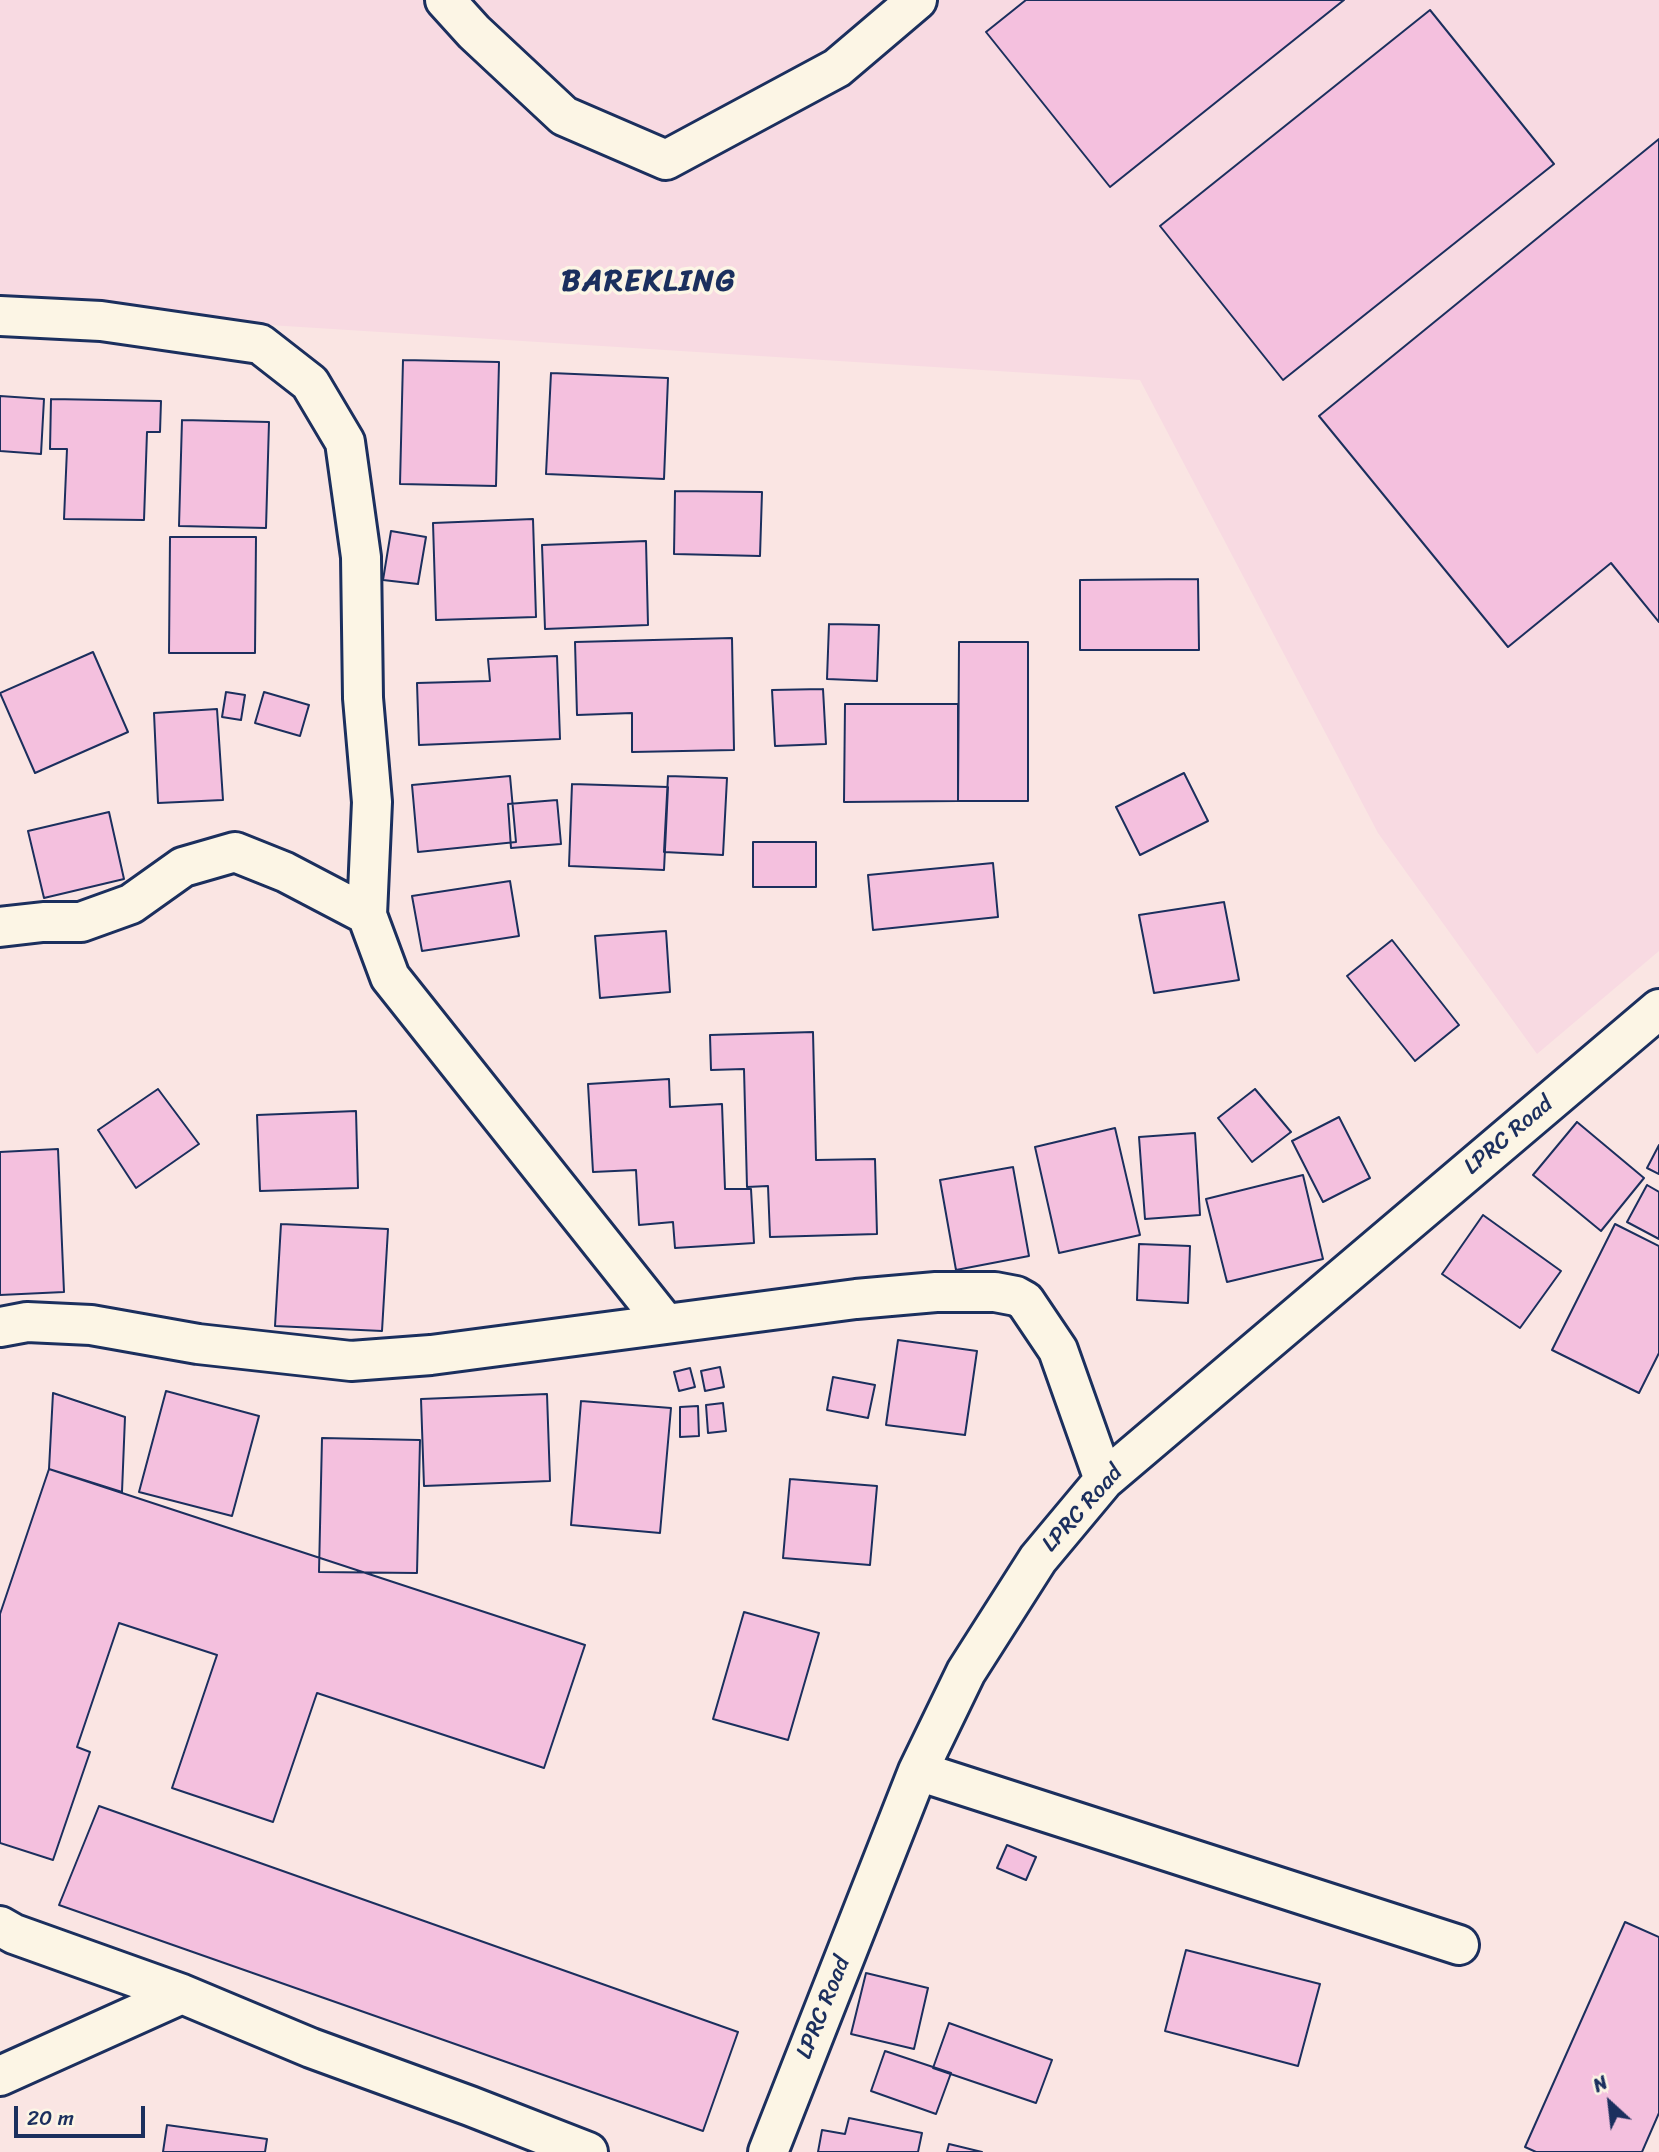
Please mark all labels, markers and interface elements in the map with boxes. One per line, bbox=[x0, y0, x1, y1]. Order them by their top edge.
district label: BAREKLING bbox=[564, 264, 734, 300]
street label: LPRC Road bbox=[1459, 1091, 1559, 1181]
street label: LPRC Road bbox=[1037, 1460, 1129, 1558]
street label: LPRC Road bbox=[791, 1953, 857, 2063]
text: N bbox=[1587, 2066, 1614, 2102]
north arrow bbox=[1575, 2068, 1645, 2138]
scale bar bbox=[18, 2092, 149, 2136]
text: 20 m bbox=[27, 2099, 74, 2137]

